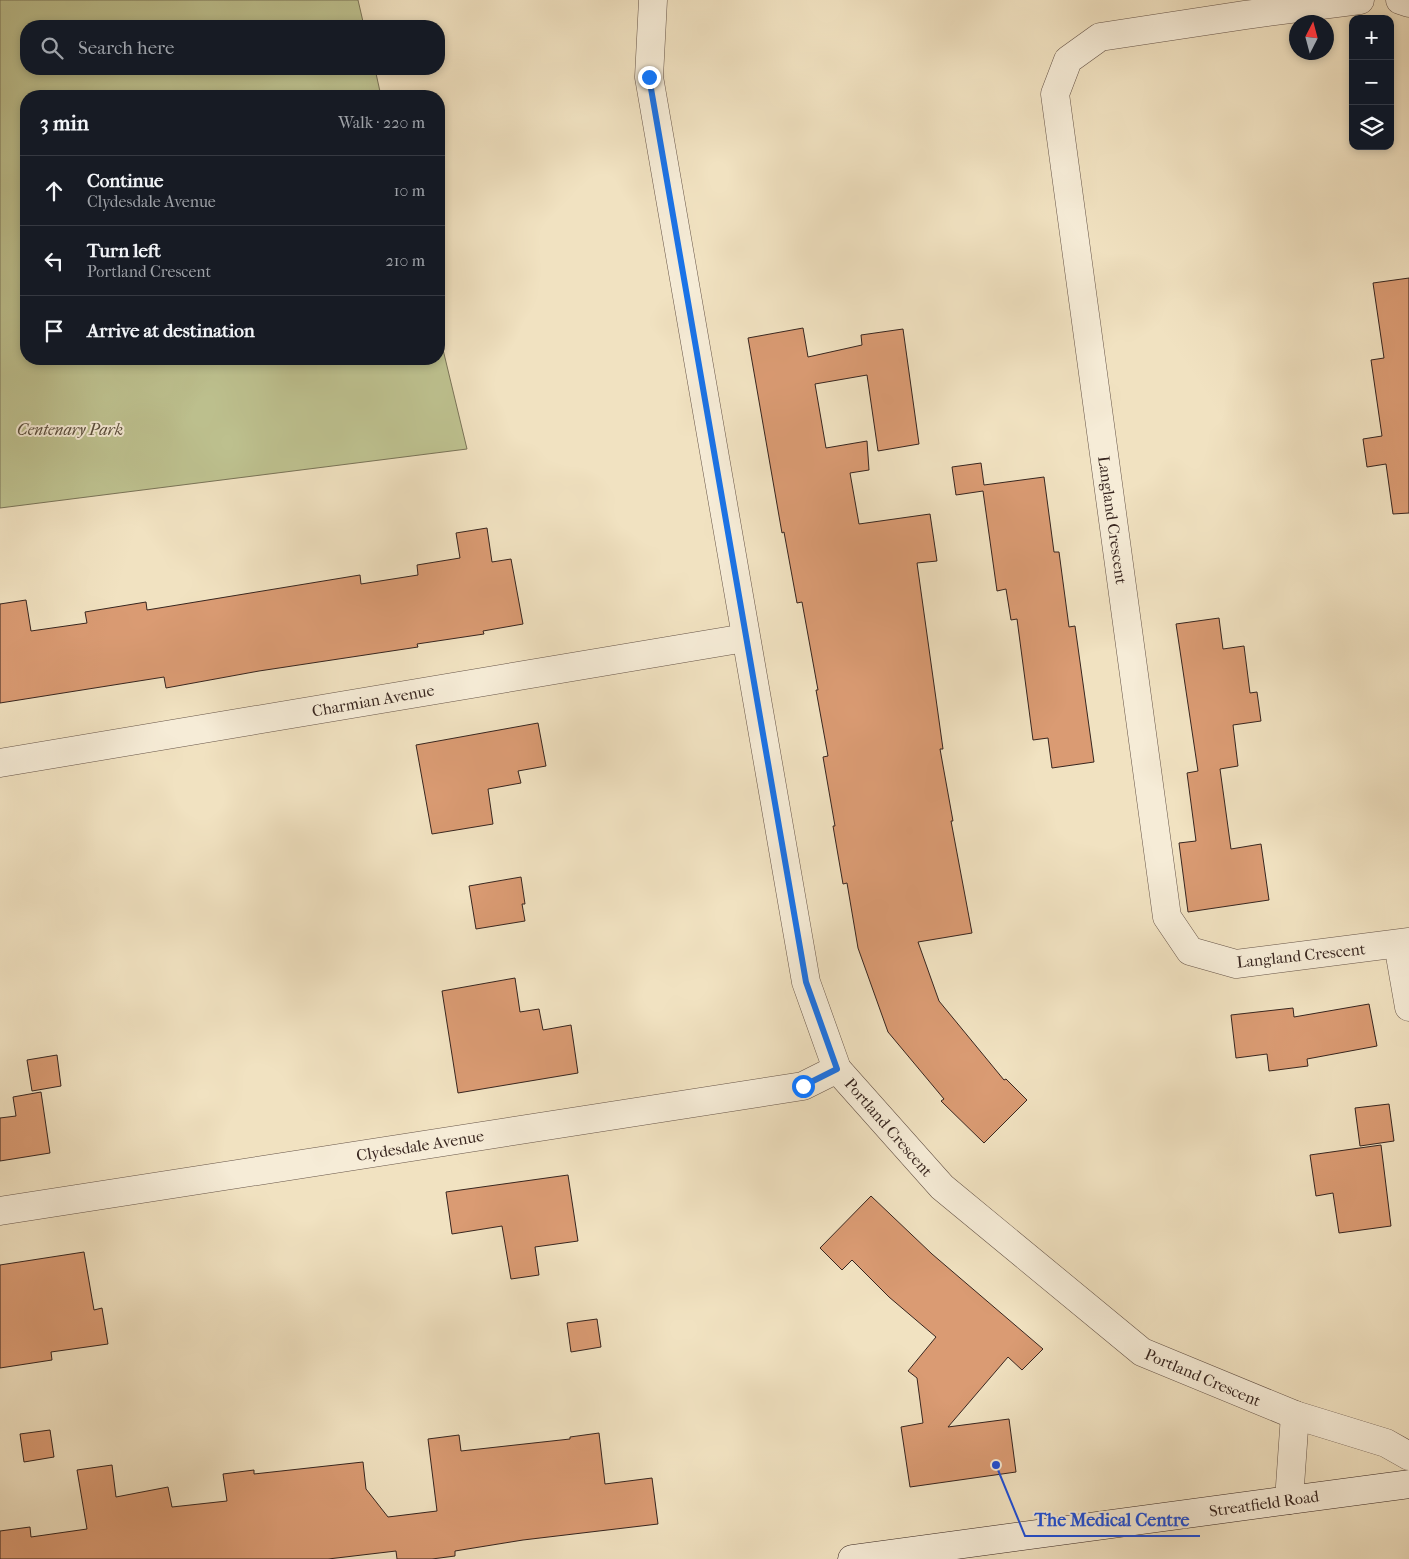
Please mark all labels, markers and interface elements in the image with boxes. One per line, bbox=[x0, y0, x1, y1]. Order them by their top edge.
north arrow bbox=[1289, 15, 1334, 60]
map controls bbox=[1349, 15, 1394, 150]
button: + bbox=[1349, 15, 1394, 60]
search box bbox=[20, 20, 445, 75]
icon: search bbox=[38, 34, 66, 62]
text: Search here bbox=[78, 37, 174, 59]
button: − bbox=[1349, 60, 1394, 105]
route end bbox=[638, 66, 661, 89]
button: layers bbox=[1349, 105, 1394, 150]
text: 3 min bbox=[40, 111, 89, 135]
text: Walk · 220 m bbox=[338, 113, 425, 132]
text: Continue bbox=[87, 170, 163, 192]
icon: ahead bbox=[40, 177, 68, 205]
text: 10 m bbox=[394, 181, 425, 200]
text: Clydesdale Avenue bbox=[87, 192, 216, 211]
text: Turn left bbox=[87, 240, 161, 262]
icon: left bbox=[40, 247, 68, 275]
text: 210 m bbox=[386, 251, 425, 270]
text: Portland Crescent bbox=[87, 262, 211, 281]
icon: arrive bbox=[40, 317, 68, 345]
text: Arrive at destination bbox=[87, 320, 255, 342]
park label: Centenary Park bbox=[17, 420, 123, 439]
street label: Langland Crescent bbox=[1094, 455, 1131, 586]
street label: Charmian Avenue bbox=[311, 680, 436, 721]
street label: Langland Crescent bbox=[1236, 939, 1367, 972]
street label: Portland Crescent bbox=[841, 1074, 937, 1181]
route start bbox=[792, 1075, 815, 1098]
street label: Clydesdale Avenue bbox=[355, 1126, 485, 1165]
street label: Portland Crescent bbox=[1142, 1344, 1264, 1411]
street label: Streatfield Road bbox=[1208, 1486, 1320, 1521]
callout: The Medical Centre bbox=[1025, 1503, 1200, 1536]
text: The Medical Centre bbox=[1034, 1510, 1189, 1531]

